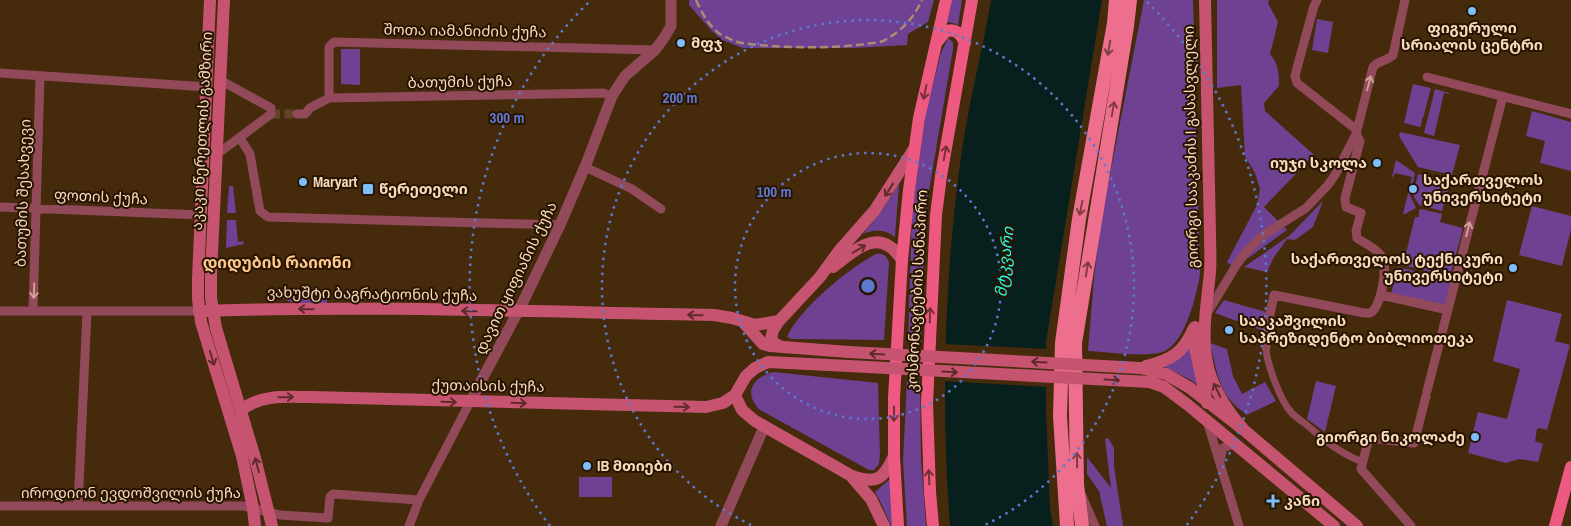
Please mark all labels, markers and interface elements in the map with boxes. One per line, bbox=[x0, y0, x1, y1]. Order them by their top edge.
marker: ფიგურული სრიალის ცენტრი bbox=[1466, 5, 1478, 17]
place label: ფიგურული სრიალის ცენტრი bbox=[1401, 17, 1543, 55]
street label: შოთა იამანიძის ქუჩა bbox=[383, 19, 547, 42]
street label: გიორგი სააკაძის I გასასვლელი bbox=[1178, 26, 1203, 268]
street label: აკაკი წერეთლის გამზირი bbox=[186, 31, 217, 231]
place label: მფჯ bbox=[691, 32, 723, 53]
marker: მფჯ bbox=[675, 37, 687, 49]
one-way arrow bbox=[1104, 40, 1114, 56]
street label: ბათუმის ქუჩა bbox=[407, 70, 513, 93]
one-way arrow bbox=[1364, 75, 1374, 91]
one-way arrow bbox=[920, 84, 929, 100]
text: 200 m bbox=[663, 87, 697, 108]
one-way arrow bbox=[1109, 101, 1119, 117]
text: 300 m bbox=[490, 107, 524, 128]
street label: ბათუმის შესახვევი bbox=[9, 119, 36, 267]
one-way arrow bbox=[940, 146, 950, 162]
place label: იუჯი სკოლა bbox=[1270, 152, 1367, 173]
marker: იუჯი სკოლა bbox=[1371, 157, 1383, 169]
place label: საქართველოს უნივერსიტეტი bbox=[1423, 169, 1543, 207]
place label: Maryart bbox=[313, 171, 357, 192]
marker: Maryart bbox=[297, 176, 309, 188]
place label: წერეთელი bbox=[379, 178, 468, 199]
text: 100 m bbox=[757, 181, 791, 202]
marker: წერეთელი bbox=[361, 182, 375, 196]
one-way arrow bbox=[883, 183, 893, 197]
marker: საქართველოს უნივერსიტეტი bbox=[1407, 183, 1419, 195]
street label: ფოთის ქუჩა bbox=[53, 184, 149, 209]
street label: კოსმონავტების სანაპირო bbox=[901, 189, 932, 393]
street label: დავით ყიფიანის ქუჩა bbox=[469, 198, 562, 358]
one-way arrow bbox=[1075, 200, 1085, 216]
one-way arrow bbox=[1464, 221, 1473, 237]
water label: მტკვარი bbox=[989, 225, 1019, 298]
one-way arrow bbox=[851, 243, 865, 253]
place label: საქართველოს ტექნიკური უნივერსიტეტი bbox=[1291, 248, 1503, 286]
district label: დიდუბის რაიონი bbox=[203, 251, 351, 273]
one-way arrow bbox=[1082, 261, 1092, 277]
marker: საქართველოს ტექნიკური უნივერსიტეტი bbox=[1507, 262, 1519, 274]
centre of rings bbox=[859, 277, 877, 295]
street label: ვახუშტი ბაგრატიონის ქუჩა bbox=[267, 281, 477, 306]
one-way arrow bbox=[29, 283, 38, 299]
one-way arrow bbox=[299, 304, 315, 314]
one-way arrow bbox=[461, 306, 478, 316]
one-way arrow bbox=[926, 307, 935, 323]
one-way arrow bbox=[688, 310, 704, 320]
place label: სააკაშვილის საპრეზიდენტო ბიბლიოთეკა bbox=[1239, 310, 1474, 348]
marker: სააკაშვილის საპრეზიდენტო ბიბლიოთეკა bbox=[1223, 324, 1235, 336]
one-way arrow bbox=[207, 349, 217, 365]
one-way arrow bbox=[869, 349, 885, 358]
one-way arrow bbox=[1032, 358, 1048, 367]
one-way arrow bbox=[942, 367, 958, 376]
street label: ქუთაისის ქუჩა bbox=[431, 374, 545, 397]
one-way arrow bbox=[1104, 376, 1120, 385]
one-way arrow bbox=[1212, 383, 1221, 398]
one-way arrow bbox=[278, 392, 294, 402]
one-way arrow bbox=[440, 397, 456, 406]
one-way arrow bbox=[511, 398, 527, 407]
one-way arrow bbox=[673, 402, 689, 412]
one-way arrow bbox=[889, 406, 899, 422]
place label: გიორგი ნიკოლაძე bbox=[1316, 426, 1465, 447]
marker: გიორგი ნიკოლაძე bbox=[1469, 431, 1481, 443]
one-way arrow bbox=[1072, 452, 1082, 468]
place label: IB მთიები bbox=[597, 455, 672, 476]
one-way arrow bbox=[251, 458, 261, 474]
marker: IB მთიები bbox=[581, 460, 593, 472]
one-way arrow bbox=[924, 470, 933, 486]
street label: იროდიონ ევდოშვილის ქუჩა bbox=[21, 482, 241, 503]
place label: კანი bbox=[1284, 490, 1320, 511]
marker: კანი bbox=[1266, 494, 1280, 508]

